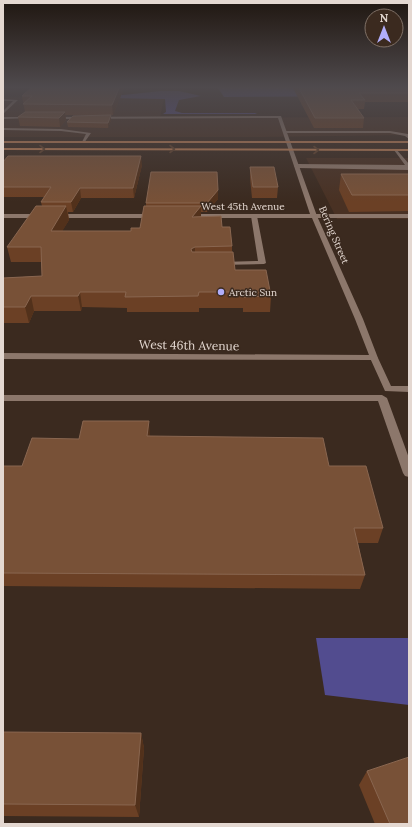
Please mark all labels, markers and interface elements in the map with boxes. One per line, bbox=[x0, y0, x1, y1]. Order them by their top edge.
north arrow bbox=[364, 8, 404, 48]
text: N bbox=[380, 11, 389, 25]
one-way arrow bbox=[39, 145, 45, 153]
one-way arrow bbox=[169, 145, 175, 153]
one-way arrow bbox=[313, 146, 319, 154]
street label: West 45th Avenue bbox=[201, 200, 285, 213]
street label: Bering Street bbox=[316, 204, 352, 266]
place label: Arctic Sun bbox=[228, 286, 277, 299]
marker: Arctic Sun bbox=[216, 287, 226, 297]
street label: West 46th Avenue bbox=[139, 337, 240, 353]

